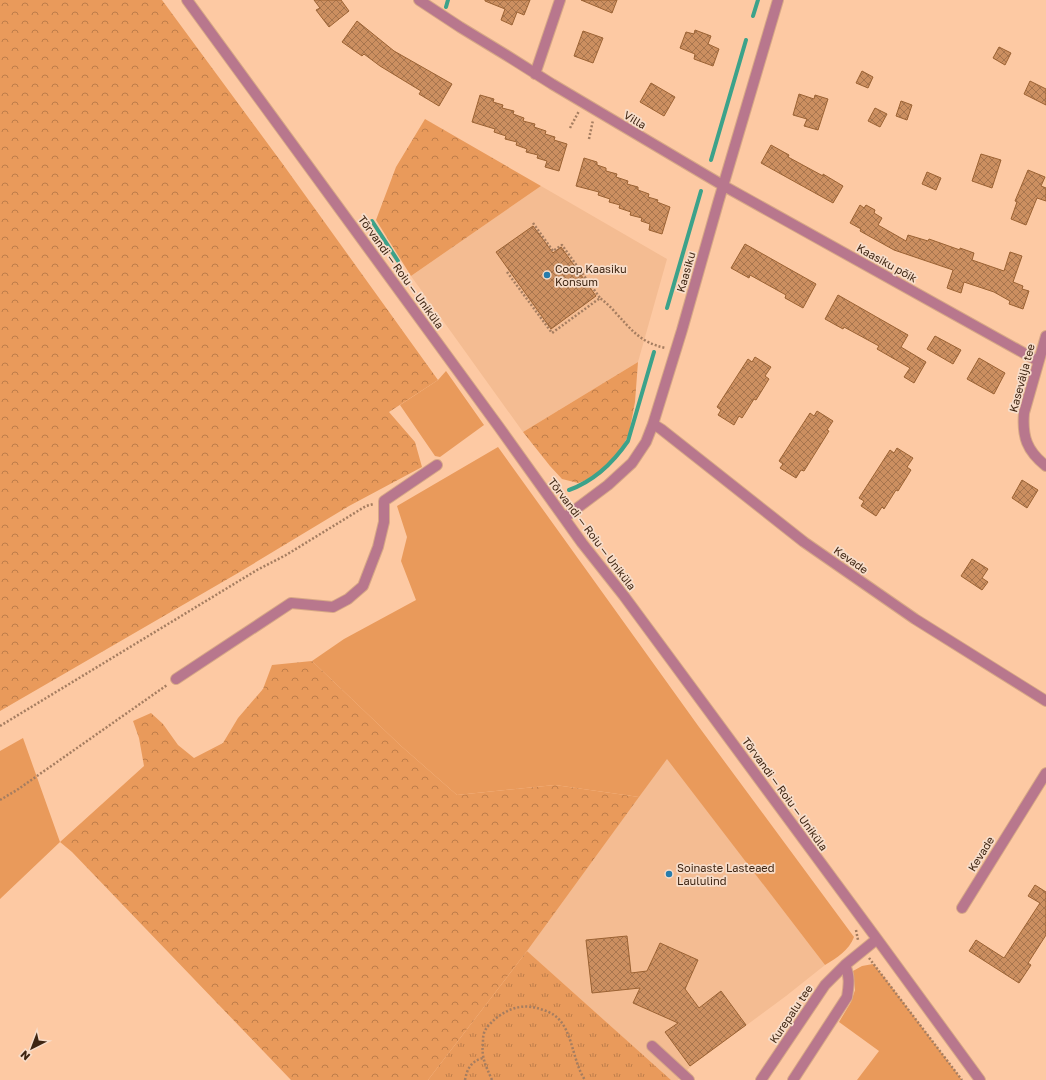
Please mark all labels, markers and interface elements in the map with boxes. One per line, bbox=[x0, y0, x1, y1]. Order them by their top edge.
street label: Villa bbox=[622, 108, 649, 131]
street label: Tõrvandi — Roiu — Uniküla bbox=[356, 213, 447, 331]
street label: Kaasiku põik bbox=[855, 241, 920, 284]
street label: Kaasiku bbox=[674, 250, 697, 294]
place label: Coop Kaasiku Konsum bbox=[555, 262, 627, 288]
marker: Coop Kaasiku Konsum bbox=[542, 270, 552, 280]
street label: Kasevälja tee bbox=[1006, 342, 1037, 414]
street label: Tõrvandi — Roiu — Uniküla bbox=[546, 475, 639, 592]
street label: Kevade bbox=[832, 543, 871, 576]
street label: Tõrvandi — Roiu — Uniküla bbox=[740, 735, 831, 853]
street label: Kevade bbox=[965, 834, 996, 874]
place label: Soinaste Lasteaed Laululind bbox=[677, 861, 775, 887]
marker: Soinaste Lasteaed Laululind bbox=[664, 869, 674, 879]
street label: Kurepalu tee bbox=[766, 982, 815, 1045]
north arrow bbox=[12, 1028, 52, 1068]
text: N bbox=[18, 1048, 32, 1063]

